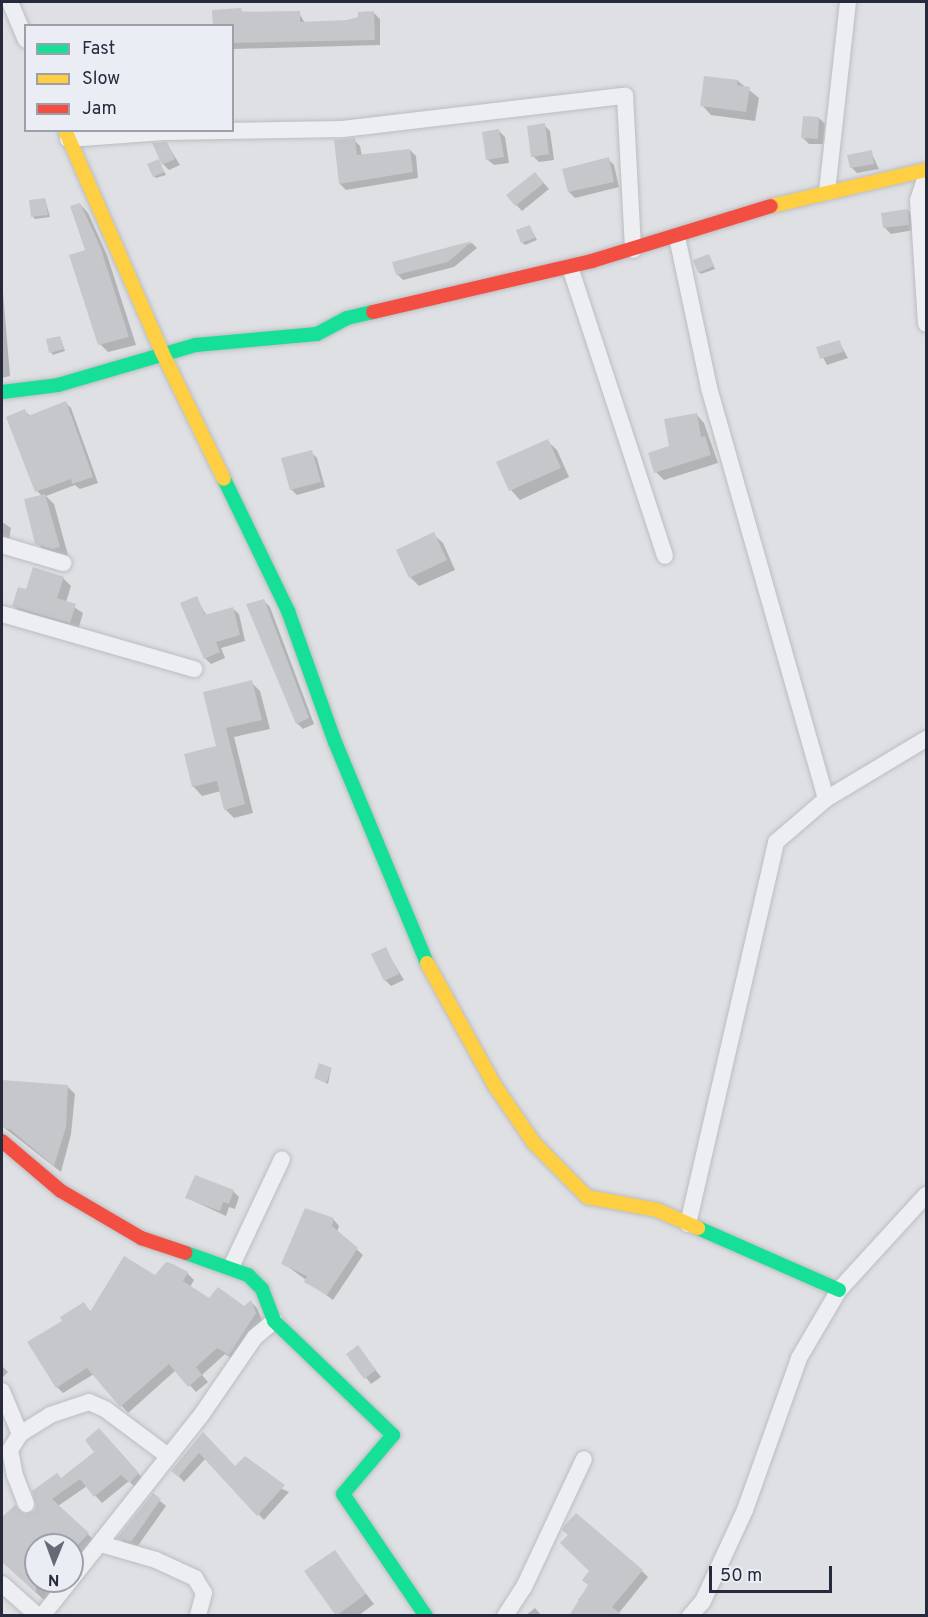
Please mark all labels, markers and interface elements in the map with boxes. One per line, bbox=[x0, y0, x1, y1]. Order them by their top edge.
legend bbox=[24, 24, 234, 132]
text: Fast bbox=[82, 38, 115, 61]
text: Slow bbox=[82, 68, 120, 91]
text: Jam bbox=[82, 98, 117, 121]
north arrow bbox=[24, 1533, 84, 1593]
scale bar bbox=[712, 1554, 835, 1592]
text: 50 m bbox=[720, 1565, 762, 1588]
text: N bbox=[48, 1569, 60, 1589]

